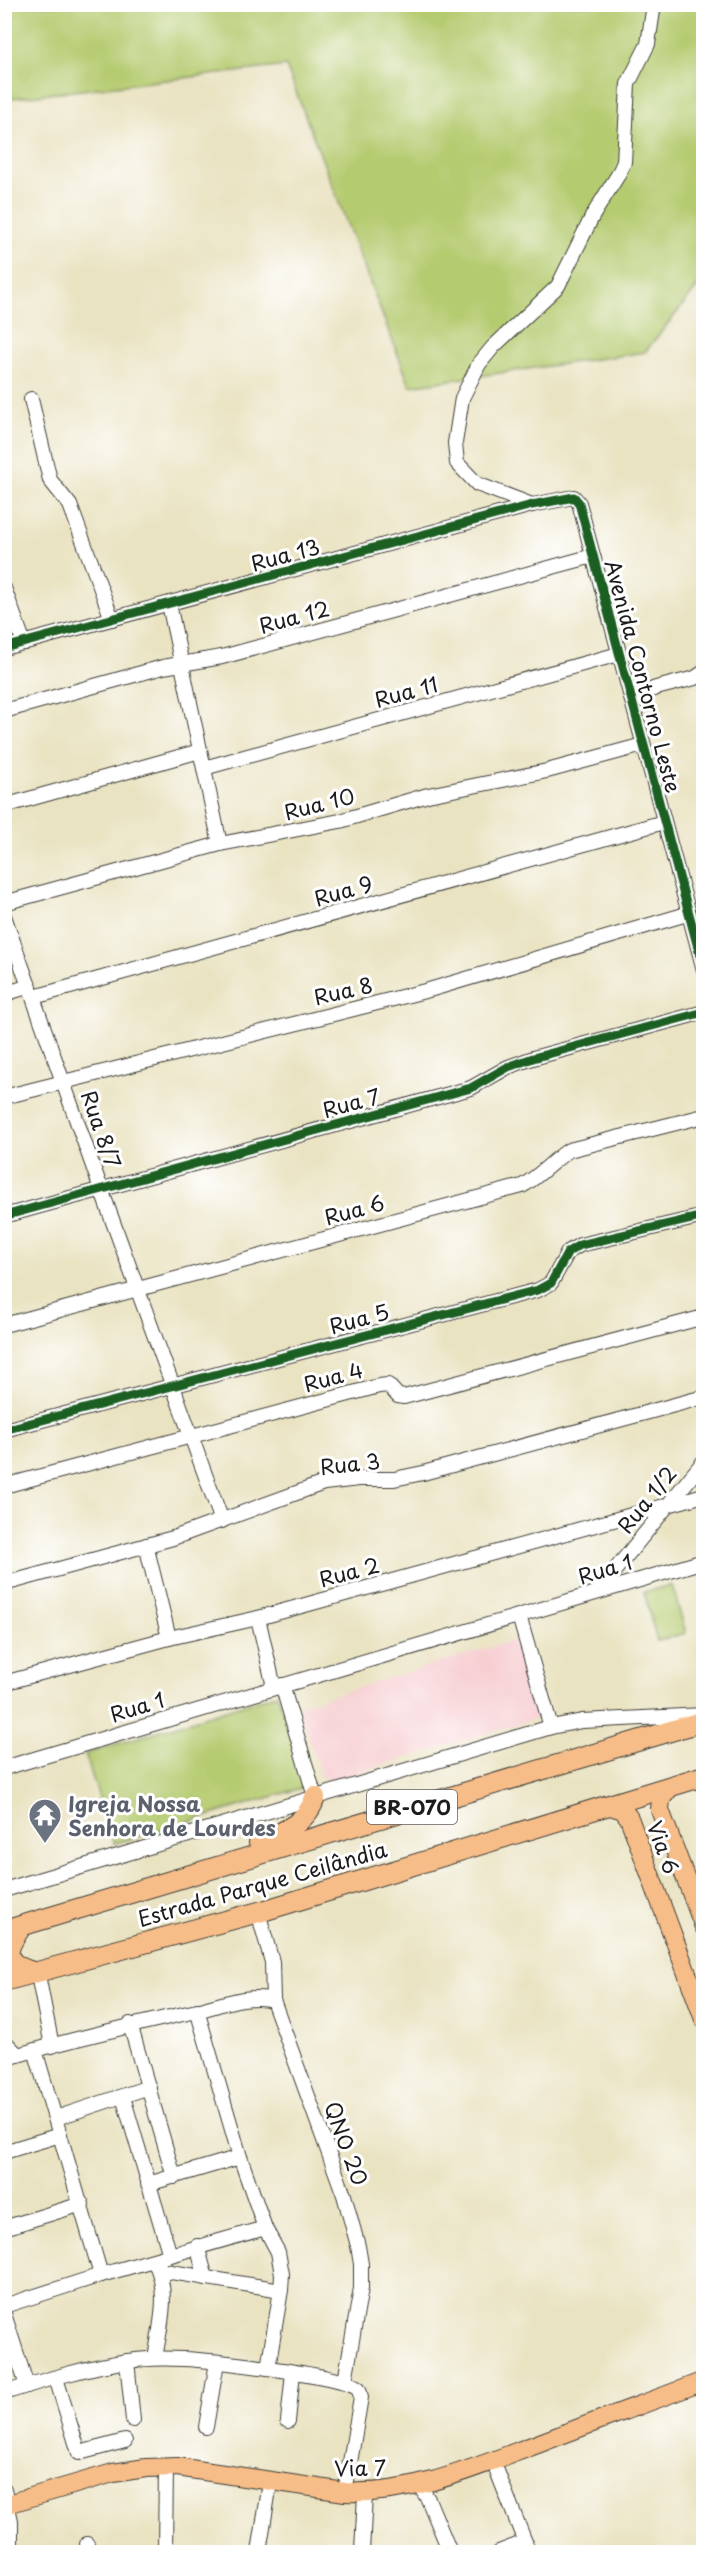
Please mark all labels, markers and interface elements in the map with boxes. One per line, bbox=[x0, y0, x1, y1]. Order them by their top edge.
street label: Rua 13 bbox=[247, 529, 323, 579]
street label: Avenida Contorno Leste bbox=[597, 556, 691, 796]
street label: Rua 12 bbox=[255, 591, 333, 641]
street label: Rua 11 bbox=[371, 667, 441, 715]
street label: Rua 10 bbox=[280, 779, 358, 827]
street label: Rua 9 bbox=[310, 866, 376, 914]
street label: Rua 8 bbox=[310, 968, 376, 1012]
street label: Rua 7 bbox=[319, 1079, 383, 1125]
street label: Rua 8/7 bbox=[74, 1086, 130, 1172]
street label: Rua 6 bbox=[320, 1186, 388, 1232]
street label: Rua 5 bbox=[326, 1295, 392, 1341]
street label: Rua 4 bbox=[300, 1353, 366, 1399]
street label: Rua 3 bbox=[318, 1444, 382, 1482]
street label: Rua 1/2 bbox=[609, 1458, 683, 1540]
street label: Rua 1 bbox=[574, 1545, 636, 1591]
street label: Rua 2 bbox=[315, 1548, 383, 1594]
street label: Rua 1 bbox=[106, 1683, 168, 1729]
place label: Igreja Nossa Senhora de Lourdes bbox=[68, 1787, 276, 1843]
road number: BR-070 bbox=[367, 1790, 457, 1824]
temple icon: Igreja Nossa Senhora de Lourdes bbox=[27, 1797, 63, 1844]
street label: Via 6 bbox=[640, 1816, 688, 1878]
street label: Estrada Parque Ceilândia bbox=[134, 1832, 391, 1934]
street label: QNO 20 bbox=[317, 2097, 377, 2189]
street label: Via 7 bbox=[334, 2451, 386, 2483]

